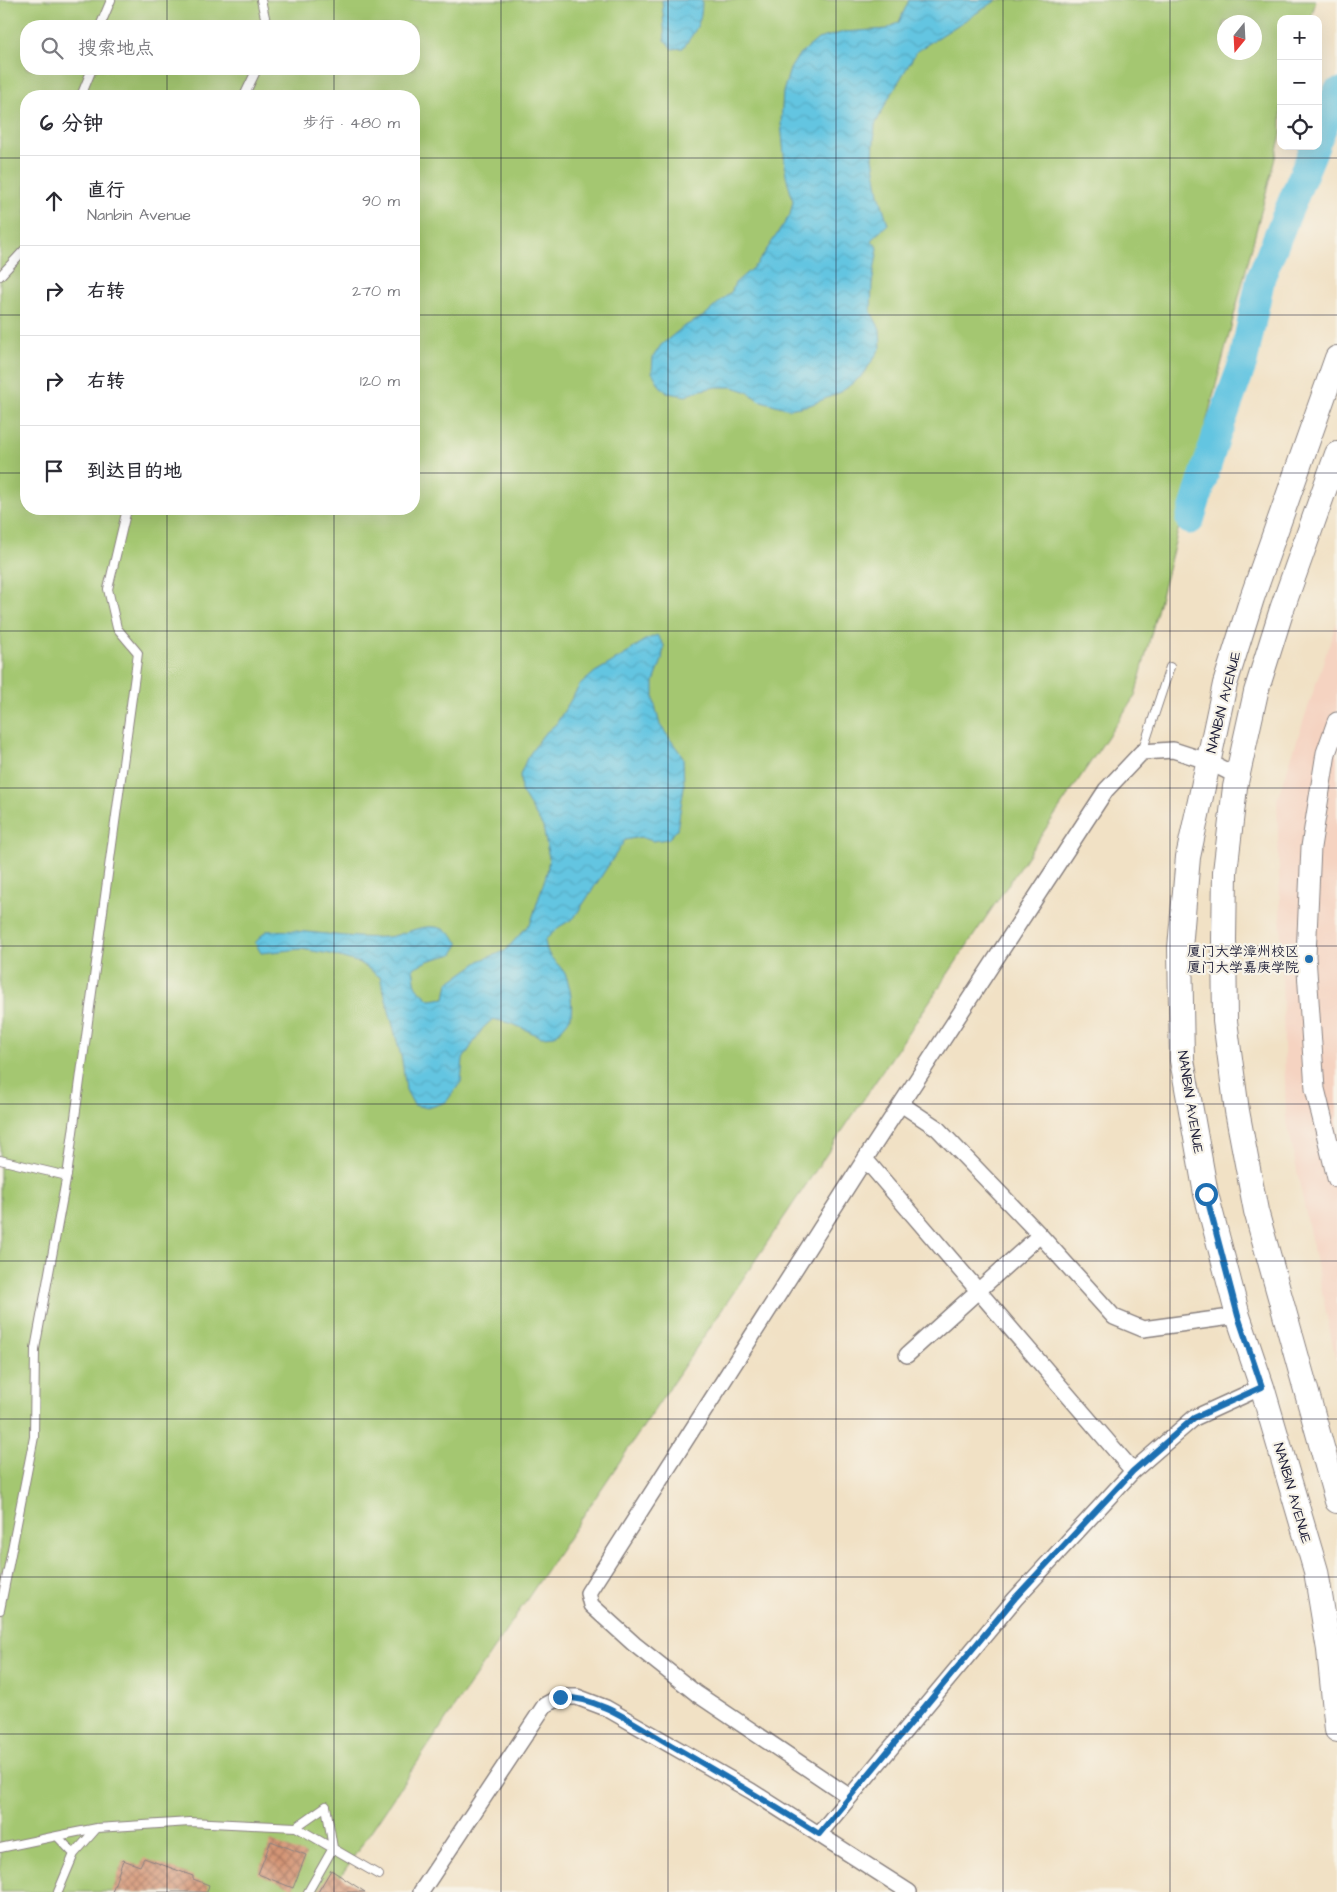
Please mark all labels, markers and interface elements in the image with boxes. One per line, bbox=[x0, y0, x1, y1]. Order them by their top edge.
north arrow bbox=[1217, 15, 1262, 60]
map controls bbox=[1277, 15, 1322, 150]
button: + bbox=[1277, 15, 1322, 60]
search box bbox=[20, 20, 420, 75]
icon: search bbox=[38, 34, 66, 62]
text: 搜索地点 bbox=[78, 35, 154, 62]
button: − bbox=[1277, 60, 1322, 105]
button: locate bbox=[1277, 105, 1322, 150]
text: 6 分钟 bbox=[40, 109, 104, 138]
text: 步行 · 480 m bbox=[303, 112, 400, 134]
text: 直行 bbox=[87, 177, 125, 204]
icon: ahead bbox=[40, 187, 68, 215]
text: 90 m bbox=[362, 190, 400, 212]
text: Nanbin Avenue bbox=[87, 204, 191, 226]
icon: right bbox=[40, 277, 68, 305]
text: 右转 bbox=[87, 278, 125, 305]
text: 270 m bbox=[352, 280, 400, 302]
icon: right bbox=[40, 367, 68, 395]
text: 右转 bbox=[87, 368, 125, 395]
text: 120 m bbox=[360, 370, 400, 392]
icon: arrive bbox=[40, 457, 68, 485]
text: 到达目的地 bbox=[87, 458, 182, 485]
street label: NANBIN AVENUE bbox=[1202, 649, 1246, 755]
place label: 厦门大学漳州校区 厦门大学嘉庚学院 bbox=[1187, 942, 1299, 978]
marker: 厦门大学漳州校区 厦门大学嘉庚学院 bbox=[1303, 953, 1315, 965]
street label: NANBIN AVENUE bbox=[1172, 1049, 1208, 1156]
route start bbox=[1195, 1183, 1218, 1206]
street label: NANBIN AVENUE bbox=[1268, 1441, 1316, 1547]
route end bbox=[549, 1686, 572, 1709]

